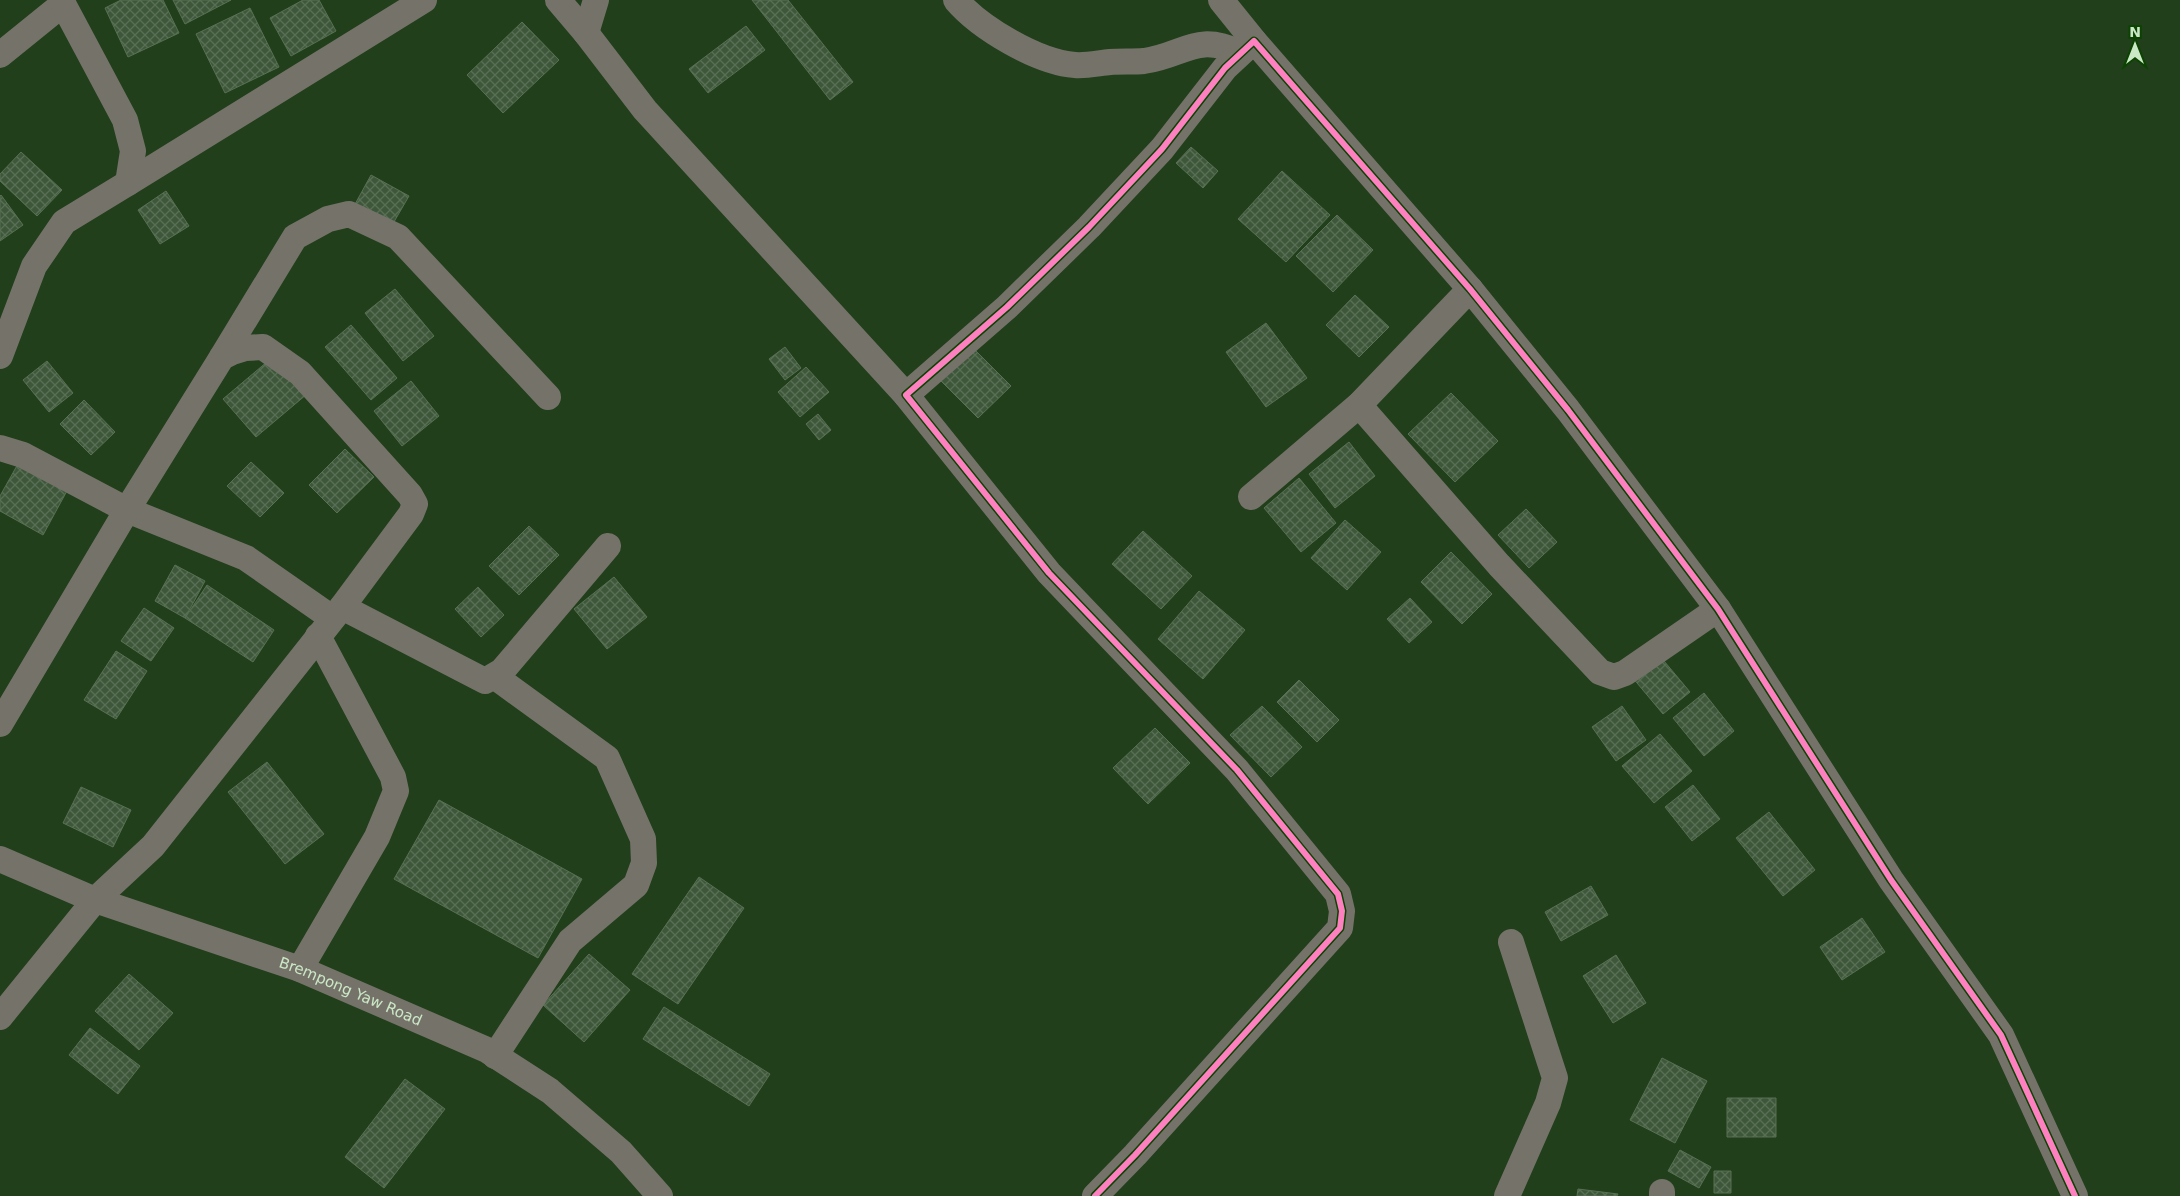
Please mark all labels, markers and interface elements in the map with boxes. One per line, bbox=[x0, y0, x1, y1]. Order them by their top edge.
north arrow bbox=[2110, 20, 2160, 70]
text: N bbox=[2129, 24, 2141, 40]
street label: Brempong Yaw Road bbox=[277, 954, 425, 1030]

